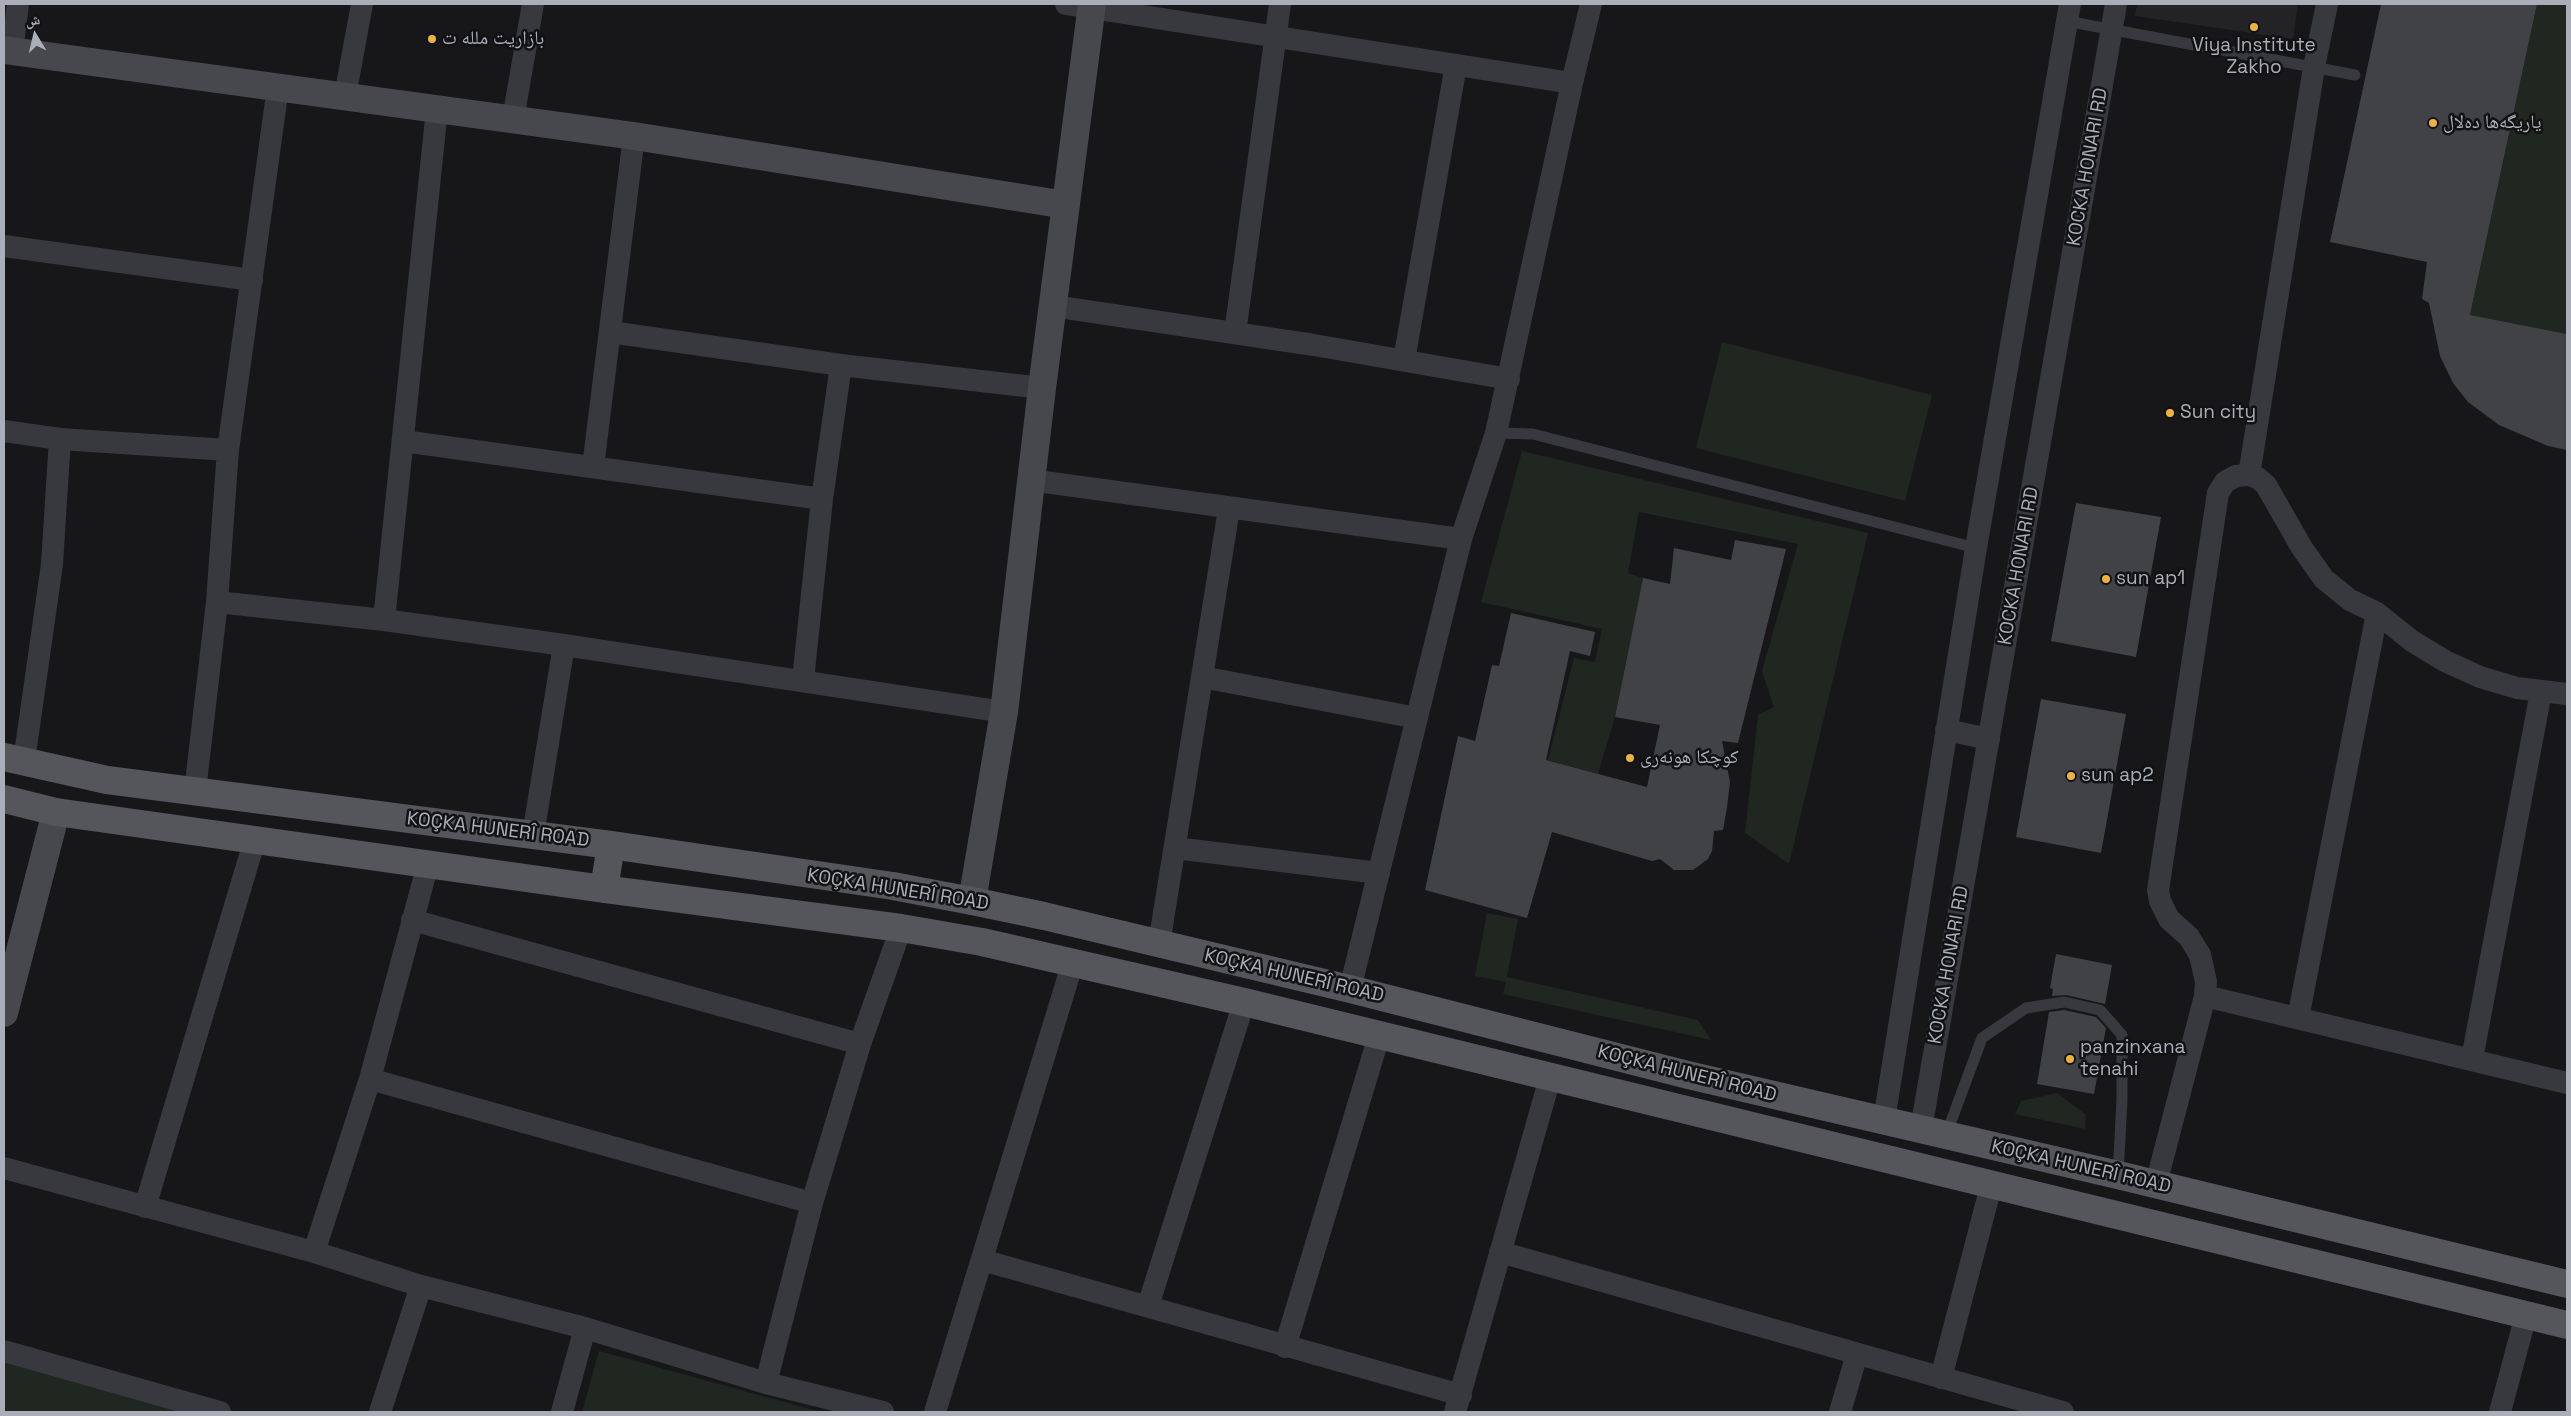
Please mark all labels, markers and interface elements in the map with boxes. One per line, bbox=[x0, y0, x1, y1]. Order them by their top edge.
north arrow bbox=[10, 10, 60, 60]
text: ش bbox=[24, 10, 41, 30]
marker: Viya Institute Zakho bbox=[2248, 21, 2260, 33]
place label: بازاريت ملله ت bbox=[442, 28, 544, 50]
marker: بازاريت ملله ت bbox=[426, 33, 438, 45]
place label: Viya Institute Zakho bbox=[2192, 35, 2316, 79]
street label: KOCKA HONARI RD bbox=[2063, 86, 2113, 248]
place label: یاریگەها دەلال bbox=[2443, 112, 2542, 134]
marker: یاریگەها دەلال bbox=[2427, 117, 2439, 129]
place label: Sun city bbox=[2180, 402, 2256, 424]
marker: Sun city bbox=[2164, 407, 2176, 419]
street label: KOCKA HONARI RD bbox=[1994, 485, 2044, 647]
place label: sun ap1 bbox=[2116, 568, 2185, 590]
marker: sun ap1 bbox=[2100, 573, 2112, 585]
place label: كوچكا هونەری bbox=[1640, 747, 1739, 769]
marker: كوچكا هونەری bbox=[1624, 752, 1636, 764]
place label: sun ap2 bbox=[2081, 765, 2154, 787]
marker: sun ap2 bbox=[2065, 770, 2077, 782]
street label: KOÇKA HUNERÎ ROAD bbox=[406, 808, 590, 852]
street label: KOÇKA HUNERÎ ROAD bbox=[806, 864, 990, 916]
street label: KOCKA HONARI RD bbox=[1924, 884, 1974, 1046]
street label: KOÇKA HUNERÎ ROAD bbox=[1202, 944, 1386, 1008]
place label: panzinxana tenahi bbox=[2080, 1037, 2186, 1081]
street label: KOÇKA HUNERÎ ROAD bbox=[1595, 1041, 1779, 1107]
marker: panzinxana tenahi bbox=[2064, 1053, 2076, 1065]
street label: KOÇKA HUNERÎ ROAD bbox=[1989, 1135, 2173, 1199]

